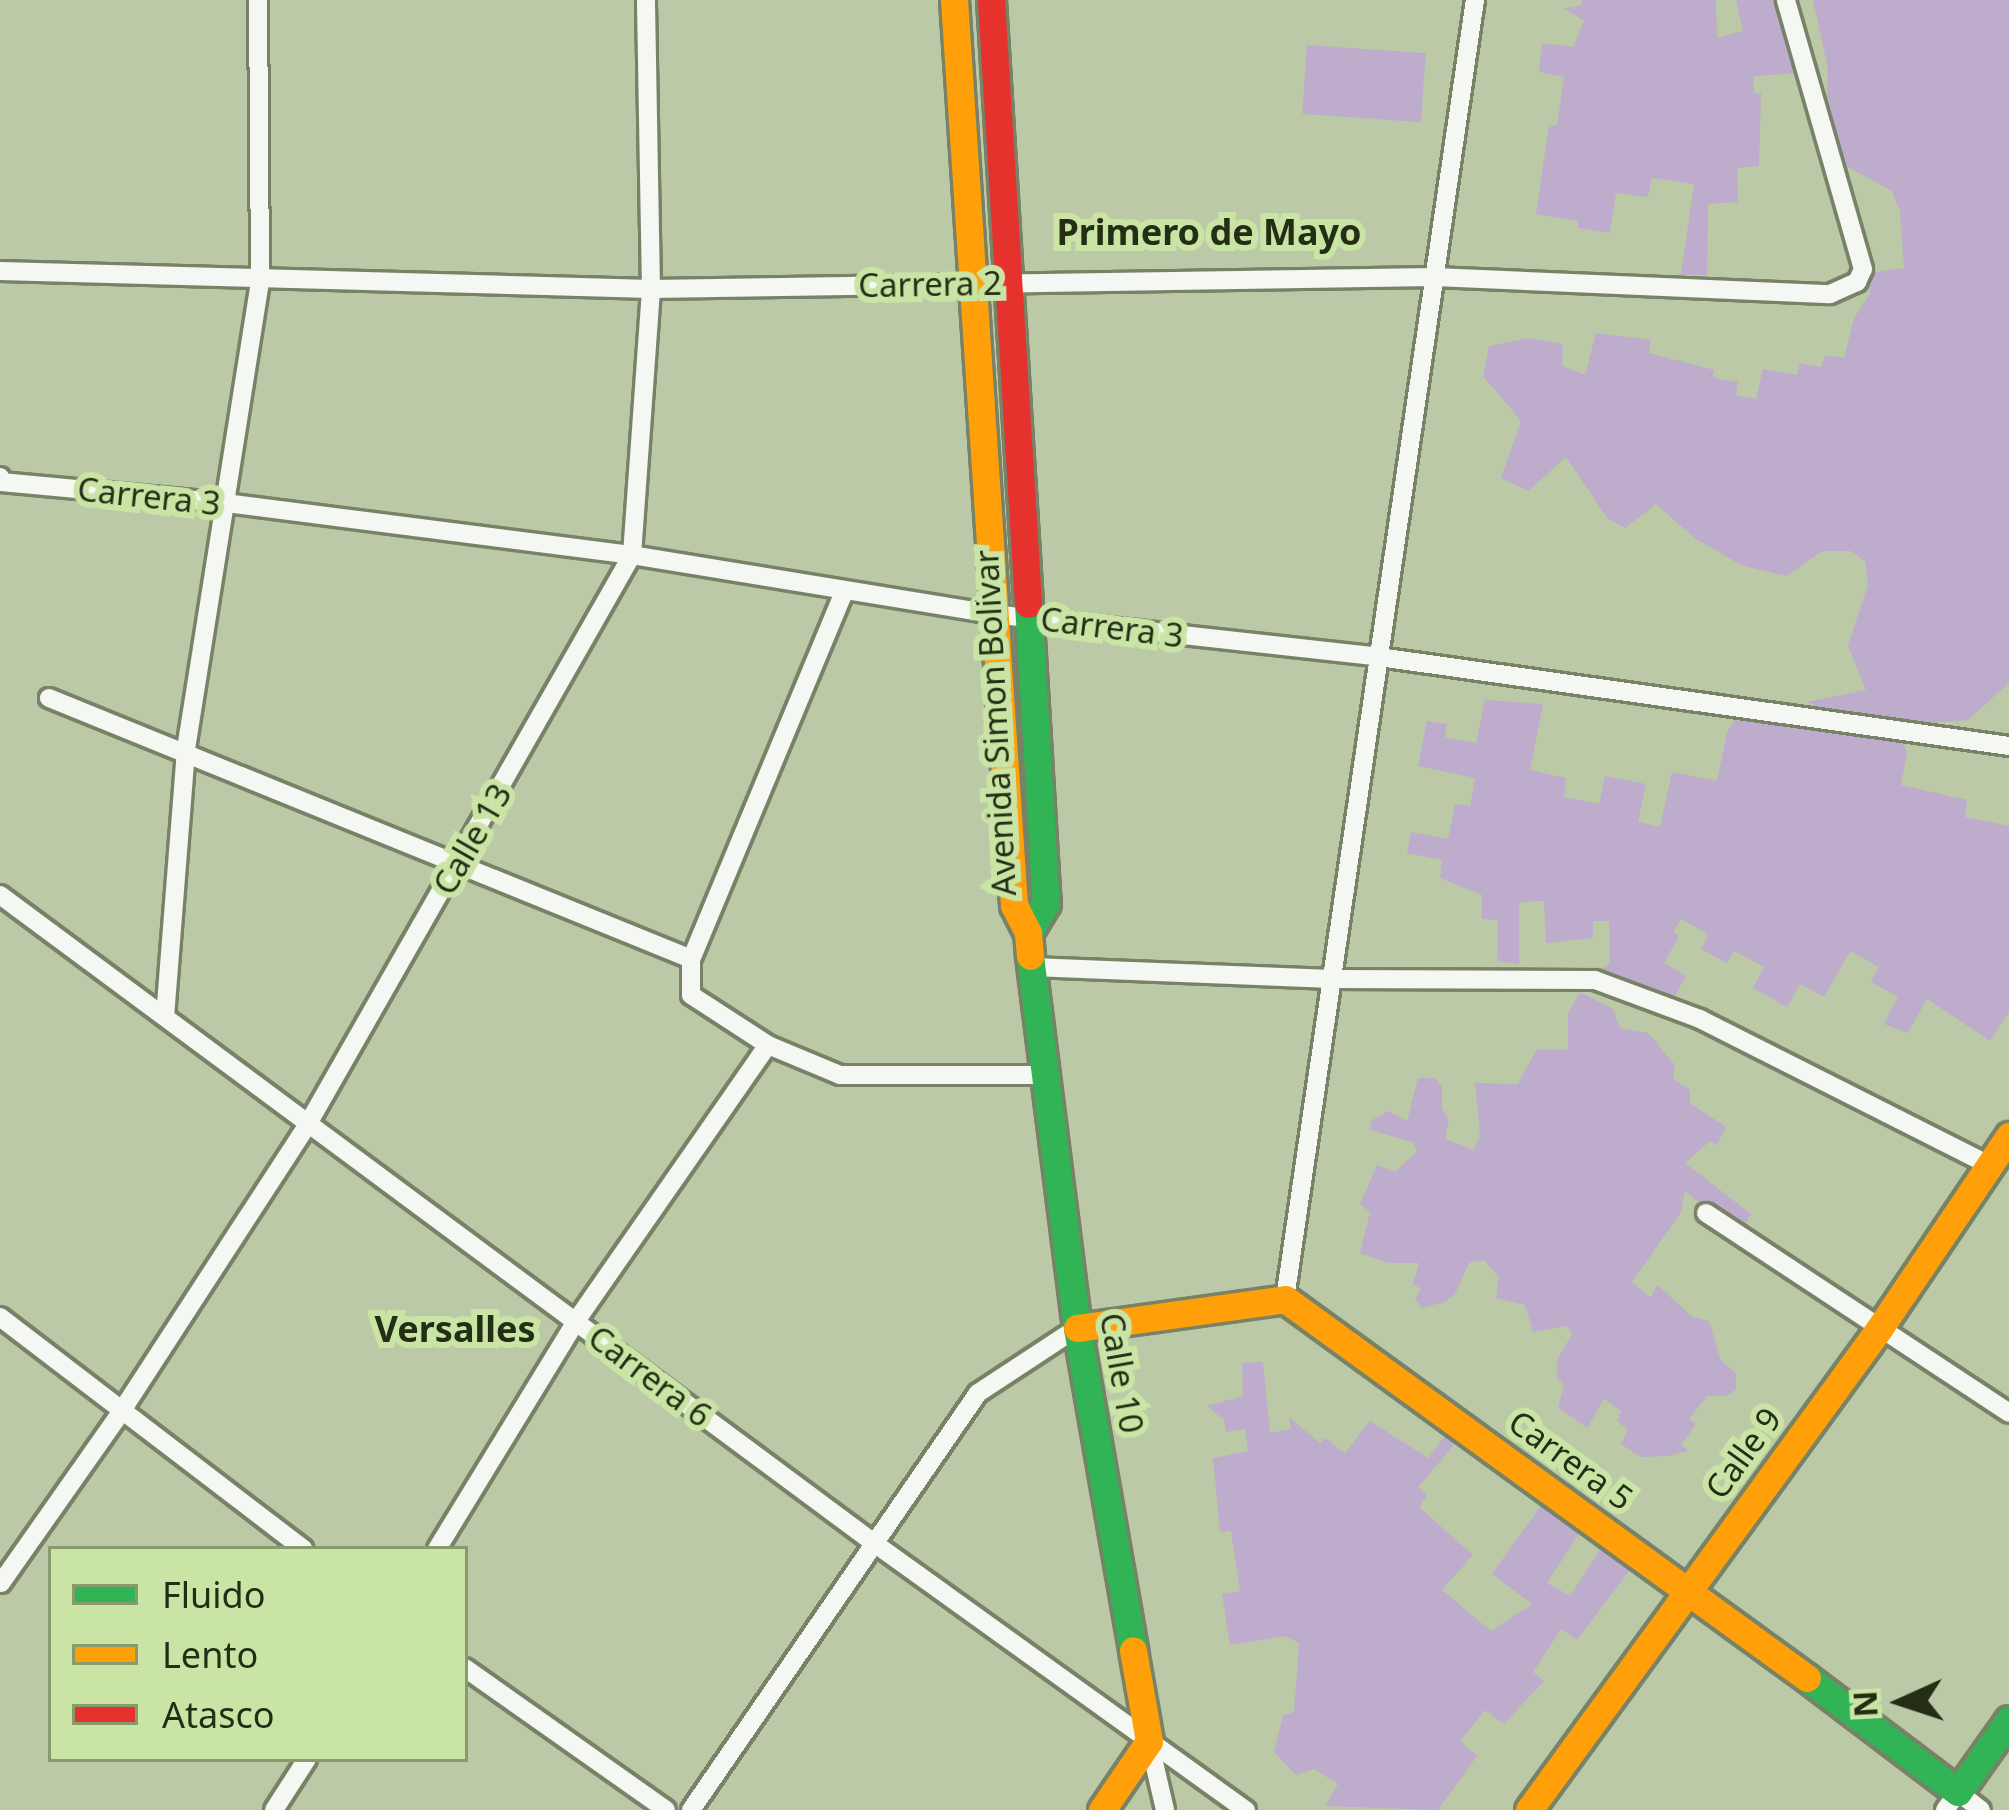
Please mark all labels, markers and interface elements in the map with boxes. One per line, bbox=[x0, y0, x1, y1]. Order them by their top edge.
district label: Primero de Mayo bbox=[1056, 210, 1362, 254]
street label: Carrera 2 bbox=[858, 263, 1002, 305]
street label: Carrera 3 bbox=[76, 469, 222, 523]
street label: Avenida Simon Bolivar bbox=[966, 549, 1024, 897]
street label: Carrera 3 bbox=[1038, 599, 1186, 655]
street label: Calle 13 bbox=[425, 777, 519, 901]
district label: Versalles bbox=[375, 1307, 535, 1351]
street label: Calle 10 bbox=[1092, 1310, 1152, 1436]
street label: Carrera 6 bbox=[581, 1317, 719, 1435]
street label: Calle 9 bbox=[1697, 1400, 1789, 1506]
street label: Carrera 5 bbox=[1501, 1402, 1641, 1518]
legend bbox=[48, 1546, 468, 1762]
text: Fluido bbox=[162, 1570, 265, 1619]
text: Lento bbox=[162, 1630, 258, 1679]
north arrow bbox=[1841, 1642, 1961, 1762]
text: N bbox=[1841, 1689, 1888, 1718]
text: Atasco bbox=[162, 1690, 275, 1739]

